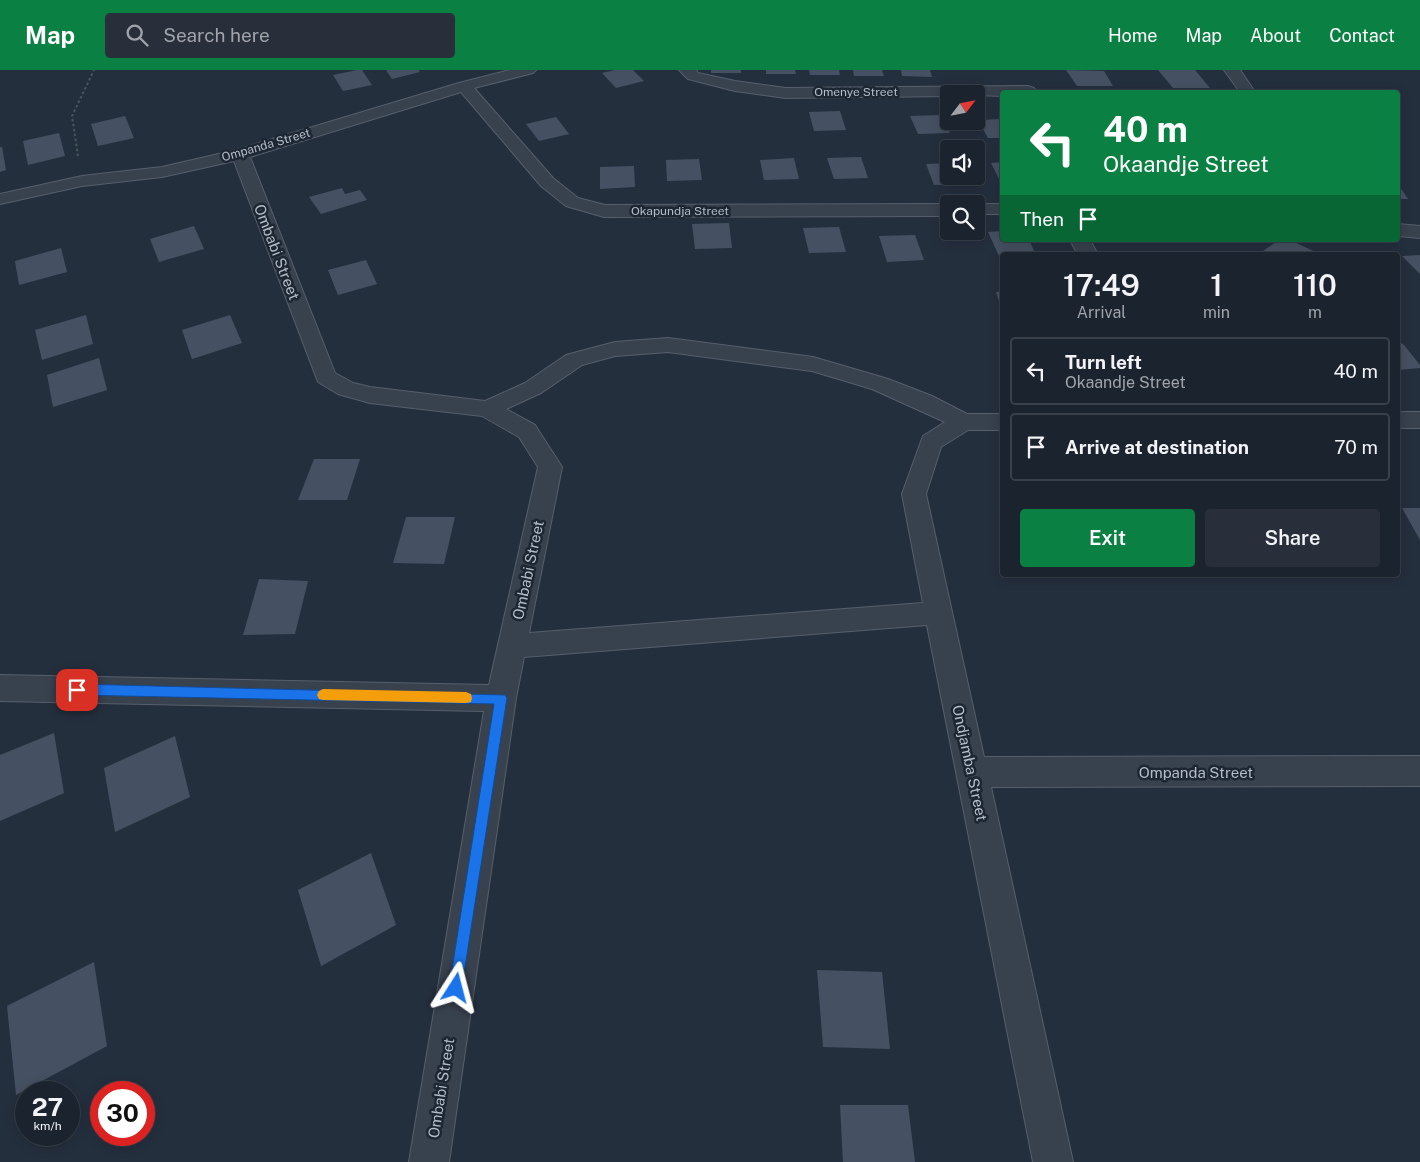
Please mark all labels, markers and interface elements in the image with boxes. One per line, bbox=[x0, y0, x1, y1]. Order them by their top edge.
search box bbox=[105, 13, 455, 58]
text: Map bbox=[25, 21, 75, 49]
icon: search bbox=[123, 21, 151, 49]
text: Search here bbox=[163, 24, 270, 46]
text: Home bbox=[1108, 25, 1158, 46]
text: Map bbox=[1186, 25, 1222, 46]
text: About bbox=[1250, 25, 1301, 46]
text: Contact bbox=[1329, 25, 1395, 46]
street label: Omenye Street bbox=[814, 85, 898, 99]
north arrow bbox=[940, 85, 985, 130]
map controls bbox=[940, 85, 985, 240]
text: 40 m bbox=[1103, 109, 1188, 150]
icon: left bbox=[1020, 110, 1085, 175]
street label: Ompanda Street bbox=[220, 126, 312, 164]
button: sound bbox=[940, 140, 985, 185]
text: Okaandje Street bbox=[1103, 151, 1269, 177]
button: search bbox=[940, 195, 985, 240]
street label: Ombabi Street bbox=[251, 202, 303, 302]
street label: Okapundja Street bbox=[631, 204, 729, 218]
icon: arrive bbox=[1074, 205, 1102, 233]
text: Then bbox=[1020, 208, 1064, 230]
text: 17:49 bbox=[1063, 267, 1140, 303]
text: 1 bbox=[1210, 267, 1223, 303]
text: 110 bbox=[1293, 267, 1337, 303]
text: Arrival bbox=[1077, 303, 1126, 322]
text: min bbox=[1203, 303, 1230, 322]
text: m bbox=[1308, 303, 1322, 322]
text: Turn left bbox=[1065, 351, 1142, 373]
icon: left bbox=[1022, 357, 1050, 385]
text: 40 m bbox=[1333, 360, 1378, 382]
text: Okaandje Street bbox=[1065, 373, 1186, 392]
icon: arrive bbox=[1022, 433, 1050, 461]
text: Arrive at destination bbox=[1065, 436, 1249, 458]
text: 70 m bbox=[1334, 436, 1378, 458]
button: Exit bbox=[1020, 509, 1195, 567]
button: Share bbox=[1205, 509, 1380, 567]
street label: Ombabi Street bbox=[509, 519, 547, 621]
pin bbox=[56, 669, 98, 711]
icon: arrive bbox=[63, 676, 91, 704]
street label: Ondjamba Street bbox=[949, 703, 991, 823]
street label: Ompanda Street bbox=[1139, 764, 1253, 781]
position arrow bbox=[429, 961, 481, 1013]
street label: Ombabi Street bbox=[425, 1037, 457, 1139]
speed limit sign: 30 bbox=[90, 1081, 155, 1146]
text: 27 bbox=[32, 1092, 63, 1122]
text: km/h bbox=[33, 1119, 62, 1133]

